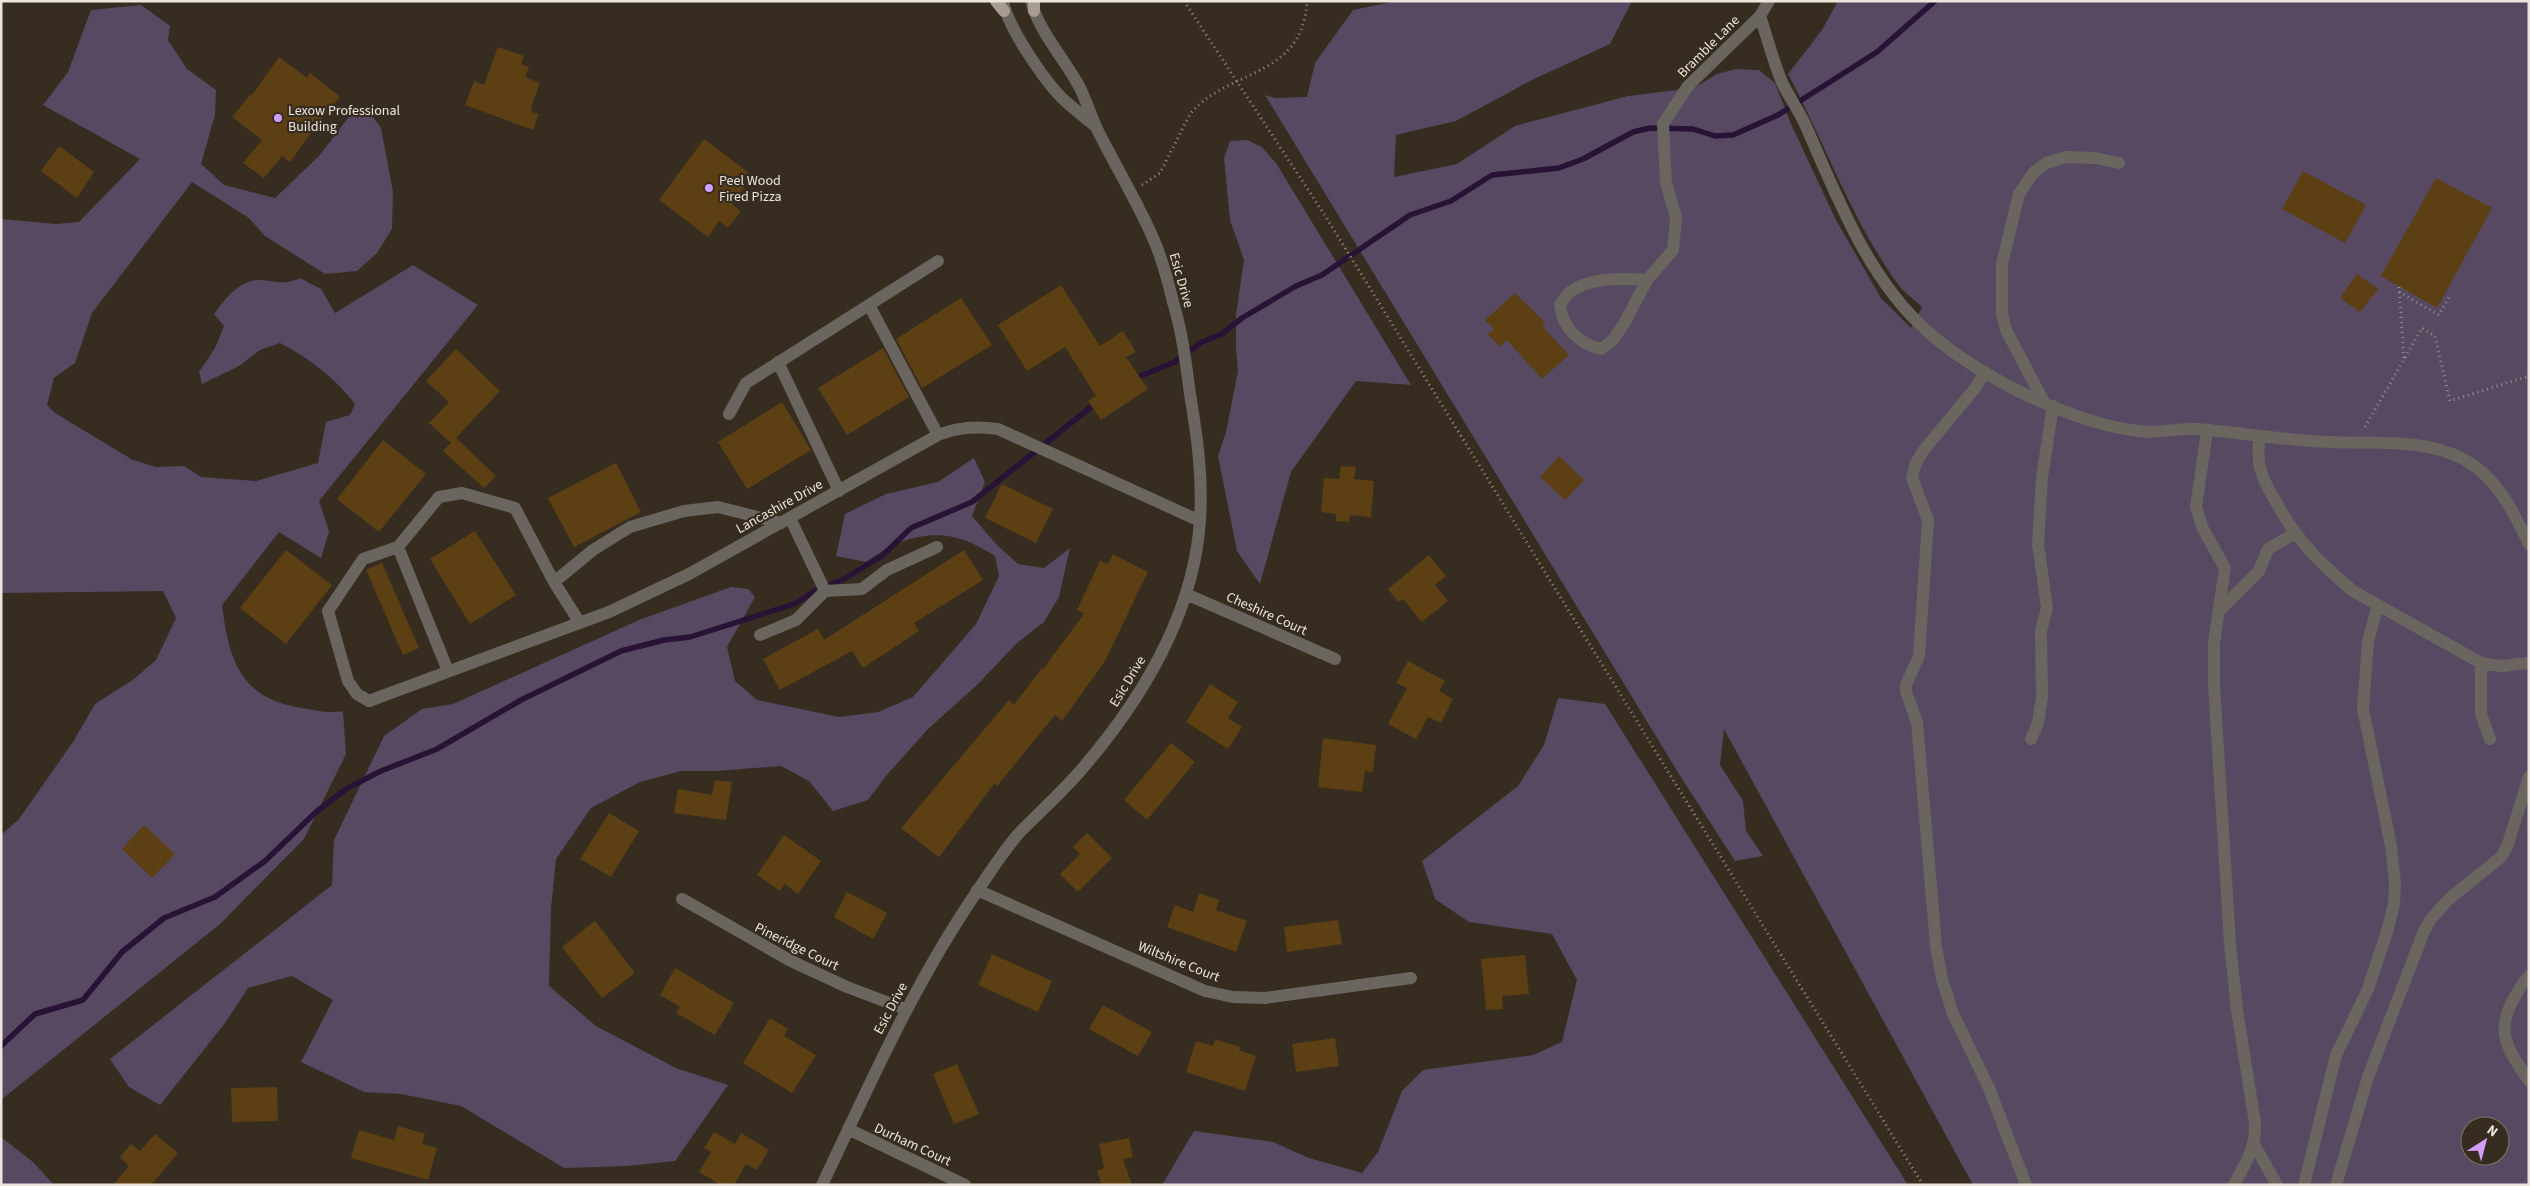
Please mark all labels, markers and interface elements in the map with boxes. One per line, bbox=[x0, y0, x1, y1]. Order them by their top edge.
street label: Bramble Lane bbox=[1673, 11, 1744, 82]
place label: Lexow Professional Building bbox=[288, 101, 400, 137]
marker: Lexow Professional Building bbox=[272, 112, 284, 124]
place label: Peel Wood Fired Pizza bbox=[719, 171, 782, 207]
marker: Peel Wood Fired Pizza bbox=[703, 182, 715, 194]
street label: Esic Drive bbox=[1164, 250, 1198, 310]
street label: Lancashire Drive bbox=[732, 475, 827, 539]
street label: Cheshire Court bbox=[1223, 587, 1311, 641]
street label: Esic Drive bbox=[1105, 652, 1151, 711]
street label: Pineridge Court bbox=[751, 918, 842, 976]
street label: Wiltshire Court bbox=[1135, 936, 1223, 988]
street label: Esic Drive bbox=[869, 979, 913, 1038]
north arrow bbox=[2460, 1116, 2510, 1166]
street label: Durham Court bbox=[871, 1118, 955, 1172]
text: N bbox=[2482, 1120, 2502, 1142]

